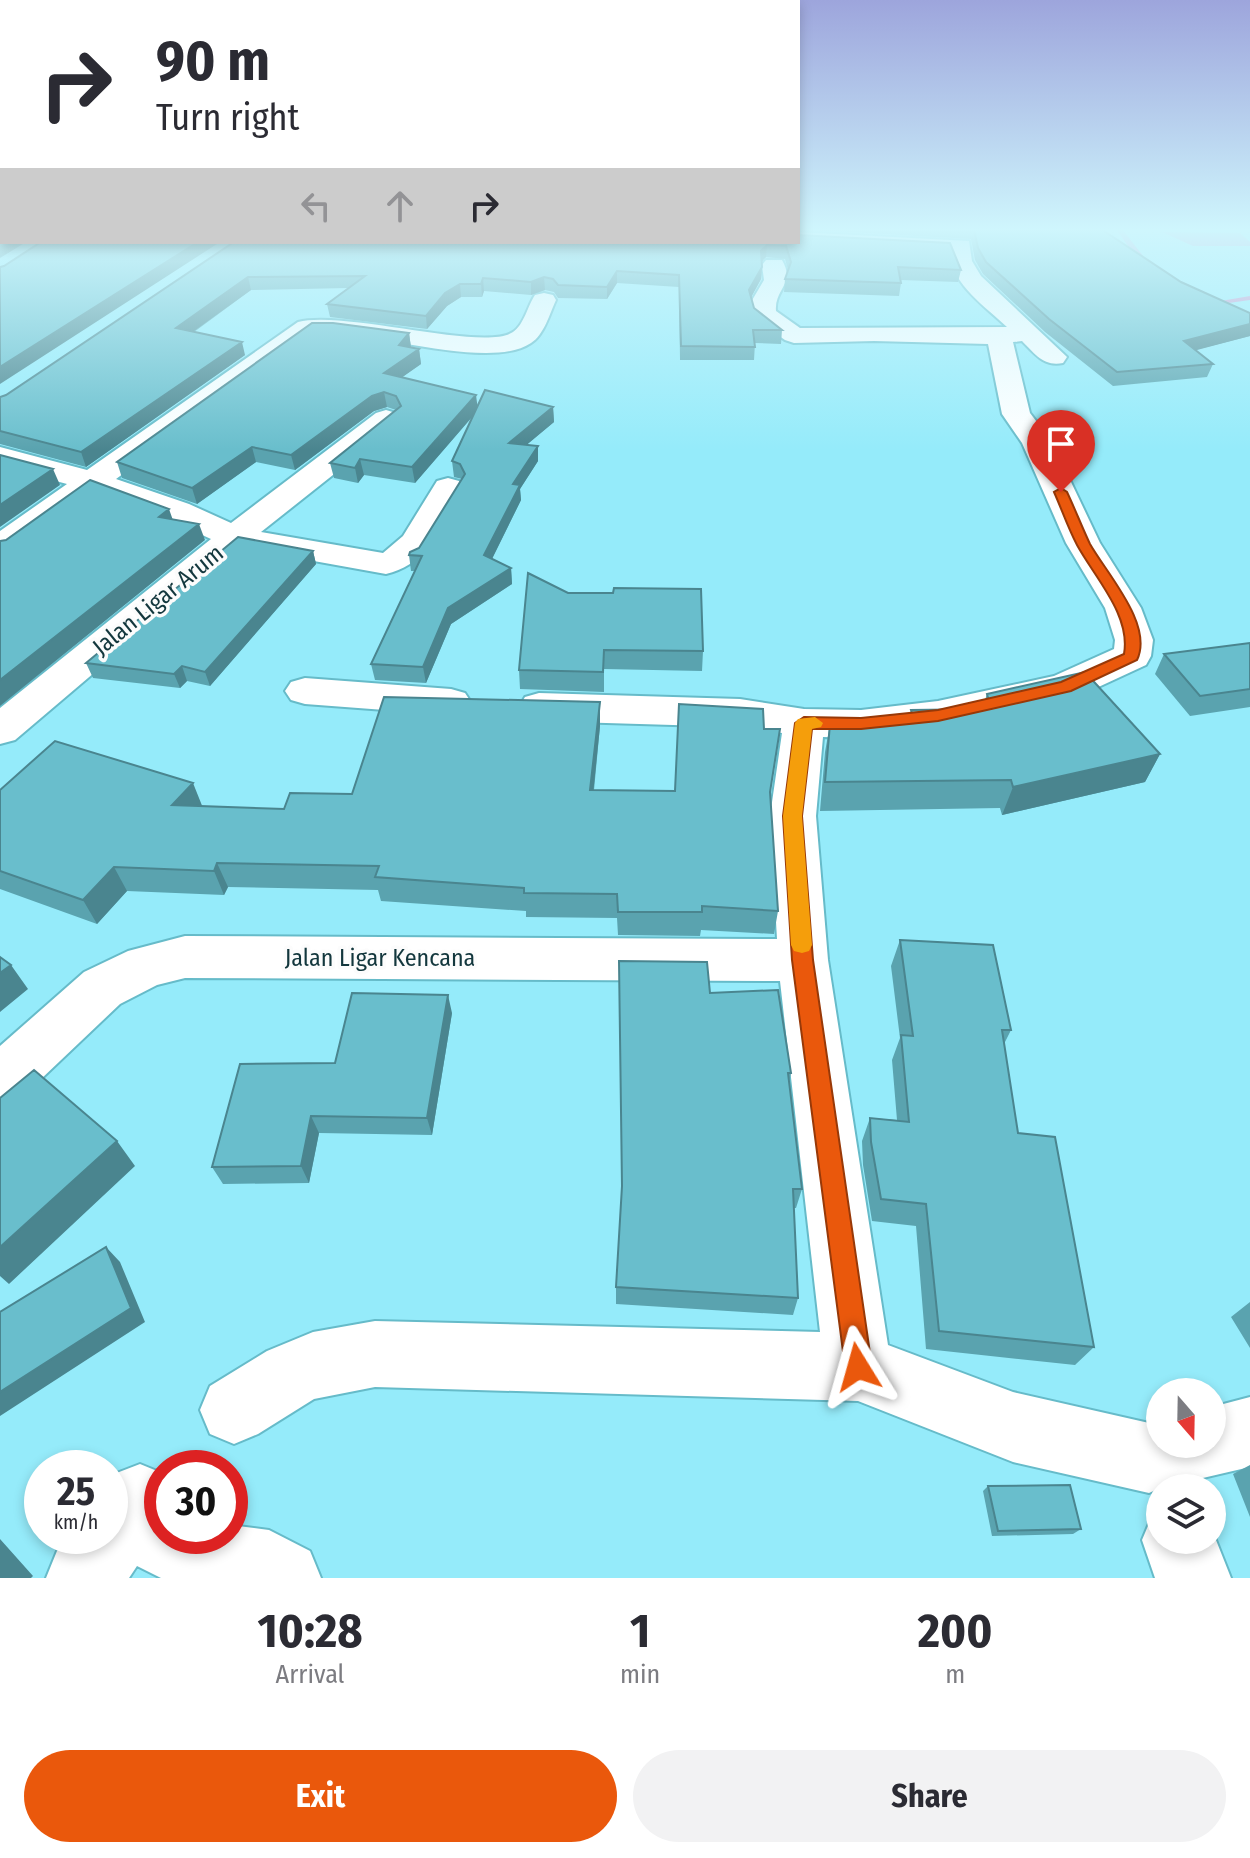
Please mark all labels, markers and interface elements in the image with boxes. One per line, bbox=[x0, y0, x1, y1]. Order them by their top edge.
text: 90 m bbox=[156, 28, 270, 95]
icon: right bbox=[24, 32, 128, 136]
text: Turn right bbox=[156, 96, 299, 140]
icon: left bbox=[294, 184, 338, 228]
icon: ahead bbox=[378, 184, 422, 228]
icon: right bbox=[462, 184, 506, 228]
pin bbox=[1027, 410, 1095, 492]
icon: arrive bbox=[1039, 422, 1083, 466]
street label: Jalan Ligar Arum bbox=[87, 539, 229, 661]
street label: Jalan Ligar Kencana bbox=[285, 944, 475, 972]
position arrow bbox=[816, 1325, 900, 1409]
north arrow bbox=[1146, 1378, 1226, 1458]
map controls bbox=[1146, 1378, 1226, 1554]
speed limit sign: 30 bbox=[144, 1450, 248, 1554]
text: 25 bbox=[57, 1468, 95, 1516]
button: layers bbox=[1146, 1474, 1226, 1554]
text: km/h bbox=[54, 1510, 98, 1534]
text: 10:28 bbox=[258, 1602, 363, 1660]
text: 1 bbox=[630, 1602, 650, 1660]
text: 200 bbox=[918, 1602, 992, 1660]
text: Arrival bbox=[276, 1659, 345, 1690]
text: min bbox=[620, 1659, 660, 1690]
text: m bbox=[945, 1659, 965, 1690]
button: Exit bbox=[24, 1750, 617, 1842]
button: Share bbox=[633, 1750, 1226, 1842]

